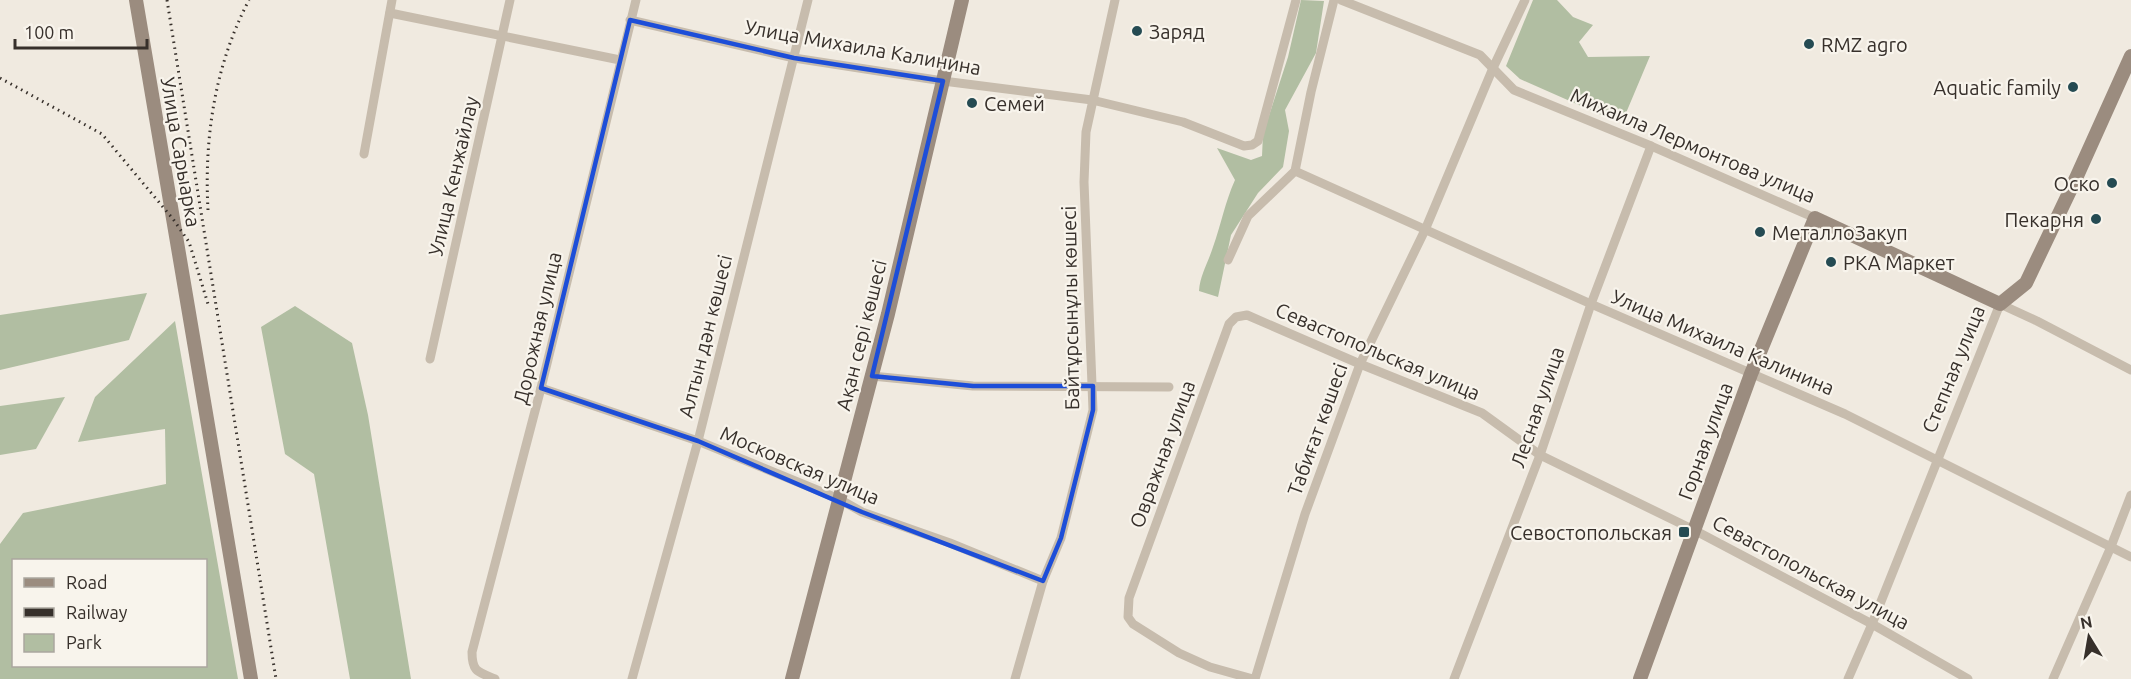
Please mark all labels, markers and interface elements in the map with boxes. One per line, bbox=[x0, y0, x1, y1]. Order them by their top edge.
scale bar bbox=[15, 12, 147, 50]
street label: Улица Михаила Калинина bbox=[743, 15, 983, 79]
place label: Заряд bbox=[1149, 20, 1205, 43]
text: 100 m bbox=[24, 22, 74, 42]
marker: Заряд bbox=[1130, 24, 1144, 38]
place label: RMZ agro bbox=[1821, 33, 1908, 56]
marker: RMZ agro bbox=[1802, 37, 1816, 51]
street label: Улица Сарыарка bbox=[156, 75, 206, 229]
place label: Aquatic family bbox=[1933, 76, 2061, 99]
marker: Aquatic family bbox=[2066, 80, 2080, 94]
street label: Михаила Лермонтова улица bbox=[1567, 83, 1819, 207]
place label: Семей bbox=[984, 92, 1045, 115]
street label: Улица Кенжайлау bbox=[423, 93, 483, 258]
marker: Семей bbox=[965, 96, 979, 110]
place label: Оско bbox=[2054, 172, 2100, 195]
marker: Оско bbox=[2105, 176, 2119, 190]
street label: Байтұрсынұлы көшесі bbox=[1057, 206, 1083, 410]
place label: Пекарня bbox=[2004, 208, 2084, 231]
marker: Пекарня bbox=[2089, 212, 2103, 226]
place label: МеталлоЗакуп bbox=[1772, 221, 1908, 244]
marker: МеталлоЗакуп bbox=[1753, 225, 1767, 239]
street label: Дорожная улица bbox=[508, 250, 566, 406]
place label: РКА Маркет bbox=[1843, 251, 1955, 274]
street label: Алтын дән көшесі bbox=[674, 252, 736, 420]
marker: РКА Маркет bbox=[1824, 255, 1838, 269]
street label: Ақан сері көшесі bbox=[831, 257, 891, 413]
street label: Улица Михаила Калинина bbox=[1608, 285, 1838, 399]
street label: Севастопольская улица bbox=[1272, 297, 1484, 405]
street label: Степная улица bbox=[1917, 302, 1989, 436]
street label: Лесная улица bbox=[1506, 344, 1568, 470]
street label: Табиғат көшесі bbox=[1282, 360, 1352, 498]
street label: Овражная улица bbox=[1125, 377, 1199, 531]
street label: Горная улица bbox=[1673, 379, 1737, 503]
street label: Московская улица bbox=[717, 421, 883, 509]
street label: Севастопольская улица bbox=[1708, 510, 1914, 634]
place label: Севостопольская bbox=[1510, 521, 1672, 544]
marker: Севостопольская bbox=[1677, 525, 1691, 539]
legend bbox=[12, 559, 207, 667]
text: Road bbox=[66, 572, 108, 592]
text: Railway bbox=[66, 602, 128, 622]
north arrow bbox=[2059, 607, 2119, 667]
text: N bbox=[2079, 612, 2094, 632]
text: Park bbox=[66, 632, 102, 652]

